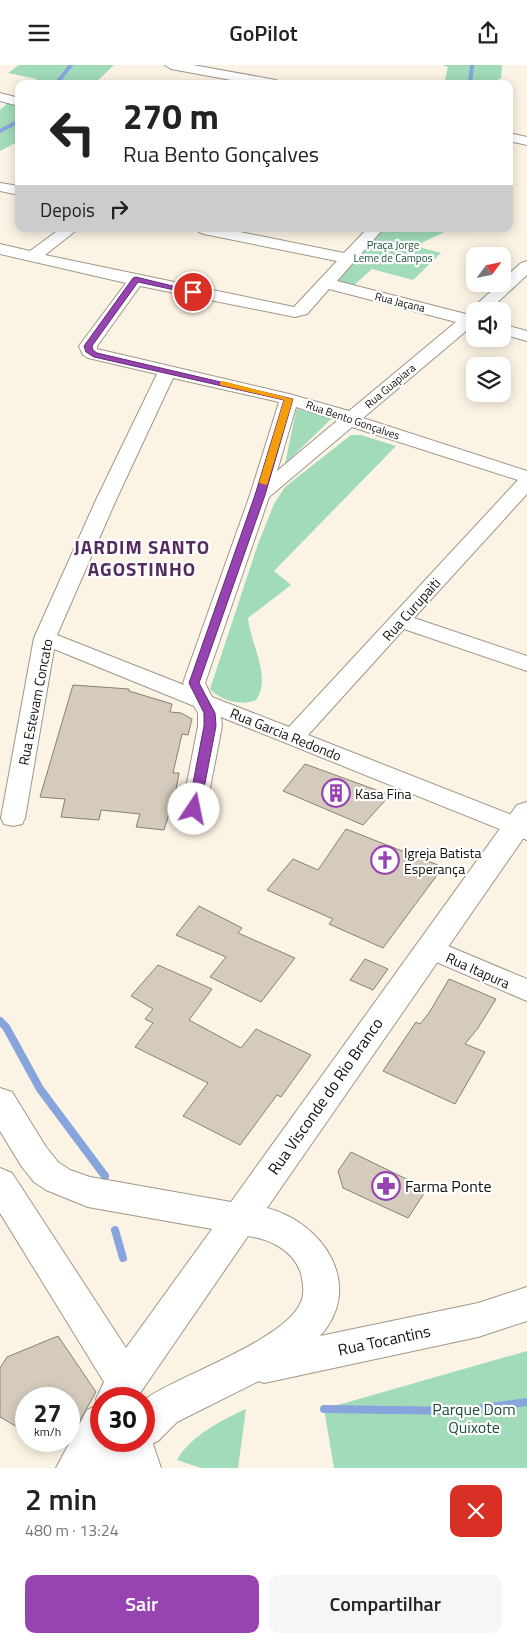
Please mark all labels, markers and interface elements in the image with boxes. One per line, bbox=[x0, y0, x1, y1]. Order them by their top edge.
text: GoPilot bbox=[229, 16, 298, 50]
icon: menu bbox=[25, 19, 53, 47]
icon: share bbox=[474, 19, 502, 47]
text: 270 m bbox=[123, 89, 219, 143]
icon: left bbox=[40, 100, 105, 165]
text: Rua Bento Gonçalves bbox=[123, 137, 319, 171]
text: Depois bbox=[40, 195, 95, 224]
icon: right bbox=[105, 195, 133, 223]
park label: Praça Jorge Leme de Campos bbox=[353, 237, 433, 266]
north arrow bbox=[466, 247, 511, 293]
map controls bbox=[466, 247, 511, 402]
pin bbox=[172, 271, 214, 313]
icon: arrive bbox=[179, 278, 207, 306]
street label: Rua Jaçana bbox=[373, 288, 427, 316]
button: sound bbox=[466, 302, 511, 347]
button: layers bbox=[466, 357, 511, 402]
street label: Rua Guapiara bbox=[361, 360, 419, 412]
street label: Rua Bento Gonçalves bbox=[304, 396, 402, 444]
district label: JARDIM SANTO AGOSTINHO bbox=[74, 532, 210, 583]
street label: Rua Curupaiti bbox=[377, 573, 445, 645]
street label: Rua Estevam Concato bbox=[12, 637, 58, 767]
street label: Rua Garcia Redondo bbox=[227, 702, 345, 766]
building icon: Kasa Fina bbox=[321, 778, 351, 808]
position arrow bbox=[167, 782, 219, 834]
place label: Kasa Fina bbox=[355, 783, 412, 804]
place label: Igreja Batista Esperança bbox=[404, 842, 482, 879]
church icon: Igreja Batista Esperança bbox=[370, 845, 400, 875]
street label: Rua Itapura bbox=[443, 947, 513, 993]
street label: Rua Visconde do Rio Branco bbox=[261, 1012, 389, 1180]
pharmacy icon: Farma Ponte bbox=[371, 1171, 401, 1201]
place label: Farma Ponte bbox=[405, 1174, 491, 1198]
street label: Rua Tocantins bbox=[336, 1318, 432, 1362]
speed limit sign: 30 bbox=[90, 1387, 155, 1452]
text: 27 bbox=[33, 1394, 62, 1432]
park label: Parque Dom Quixote bbox=[432, 1397, 516, 1439]
text: km/h bbox=[34, 1422, 61, 1441]
text: 2 min bbox=[25, 1476, 97, 1522]
button: close bbox=[450, 1485, 502, 1537]
text: 480 m · 13:24 bbox=[25, 1518, 119, 1542]
button: Sair bbox=[25, 1575, 259, 1633]
button: Compartilhar bbox=[269, 1575, 502, 1633]

